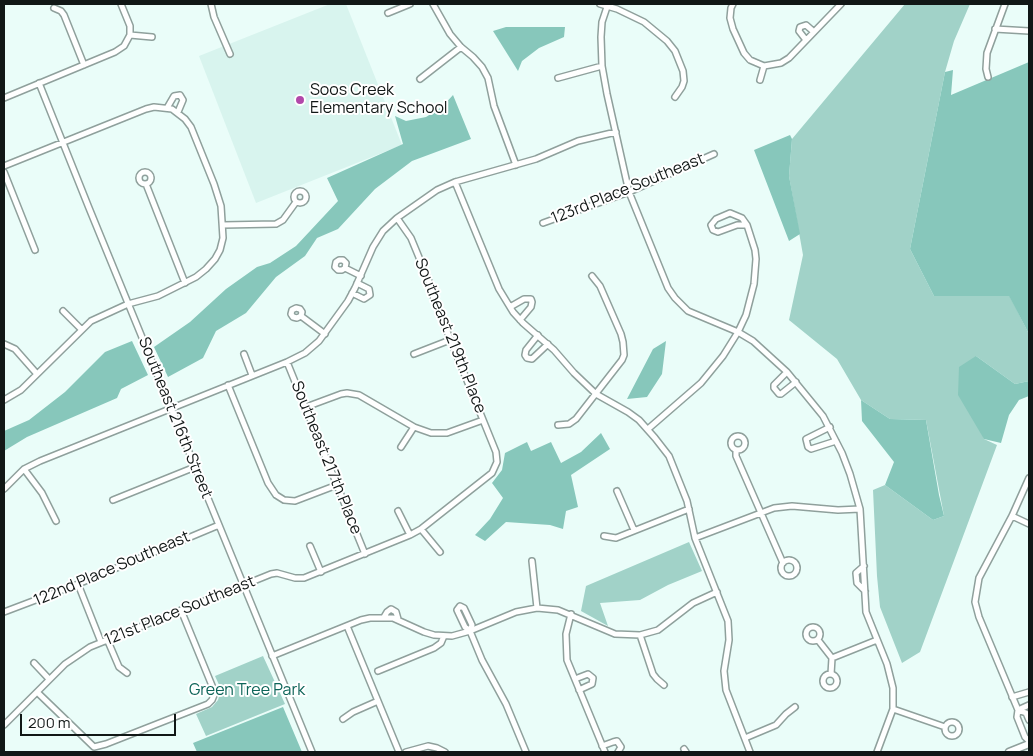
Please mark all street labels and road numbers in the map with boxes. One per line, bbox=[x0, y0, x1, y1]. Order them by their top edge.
street label: 123rd Place Southeast bbox=[549, 149, 707, 229]
street label: Southeast 219th Place bbox=[410, 256, 490, 416]
street label: Southeast 216th Street bbox=[134, 335, 216, 501]
street label: Southeast 217th Place bbox=[286, 379, 366, 537]
street label: 122nd Place Southeast bbox=[31, 527, 193, 611]
street label: 121st Place Southeast bbox=[102, 572, 258, 650]

